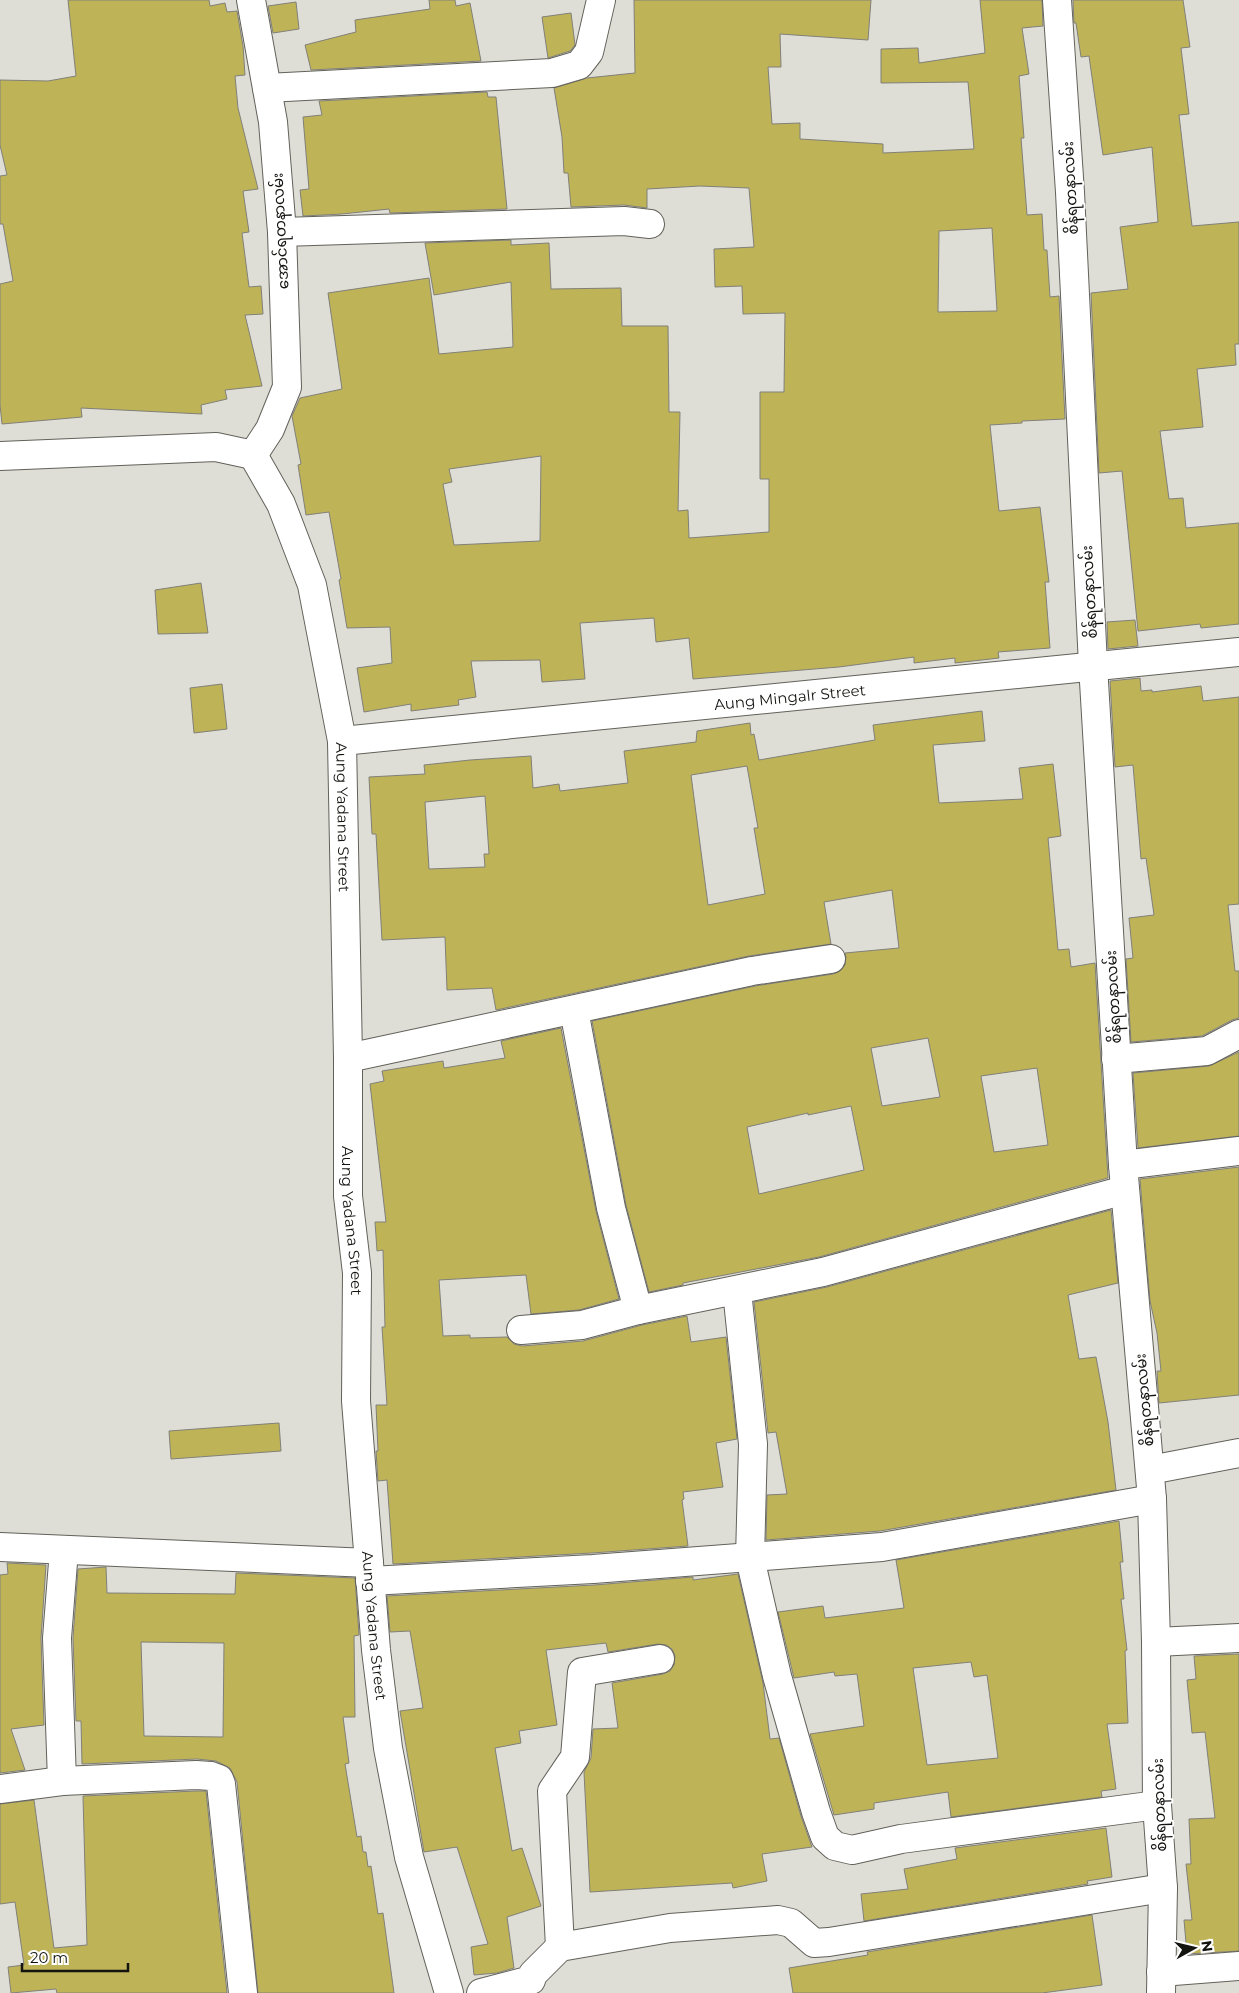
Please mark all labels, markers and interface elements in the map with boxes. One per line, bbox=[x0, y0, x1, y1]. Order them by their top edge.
street label: စိန်ရတနာလမ်း bbox=[1058, 141, 1085, 235]
street label: အောင်ရတနာလမ်း bbox=[267, 172, 296, 290]
street label: စိန်ရတနာလမ်း bbox=[1077, 545, 1104, 639]
street label: Aung Mingalr Street bbox=[713, 680, 866, 714]
street label: Aung Yadana Street bbox=[333, 742, 354, 892]
street label: စိန်ရတနာလမ်း bbox=[1101, 950, 1128, 1044]
street label: Aung Yadana Street bbox=[339, 1146, 367, 1295]
street label: စိန်ရတနာလမ်း bbox=[1130, 1352, 1161, 1447]
street label: Aung Yadana Street bbox=[359, 1550, 392, 1701]
street label: စိန်ရတနာလမ်း bbox=[1148, 1758, 1173, 1852]
north arrow bbox=[1169, 1923, 1219, 1973]
text: N bbox=[1197, 1939, 1217, 1953]
scale bar bbox=[22, 1940, 129, 1972]
text: 20 m bbox=[30, 1948, 68, 1967]

